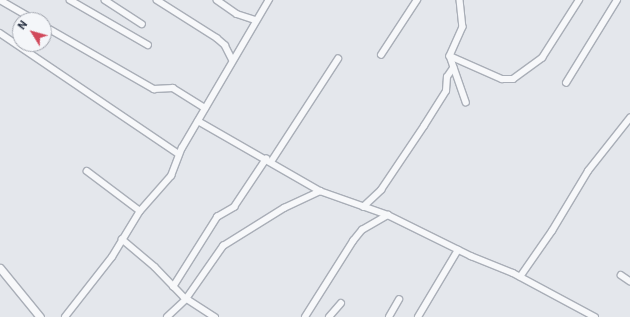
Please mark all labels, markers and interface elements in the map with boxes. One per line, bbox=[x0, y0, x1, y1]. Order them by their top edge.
north arrow bbox=[12, 12, 52, 52]
text: N bbox=[15, 18, 30, 32]

